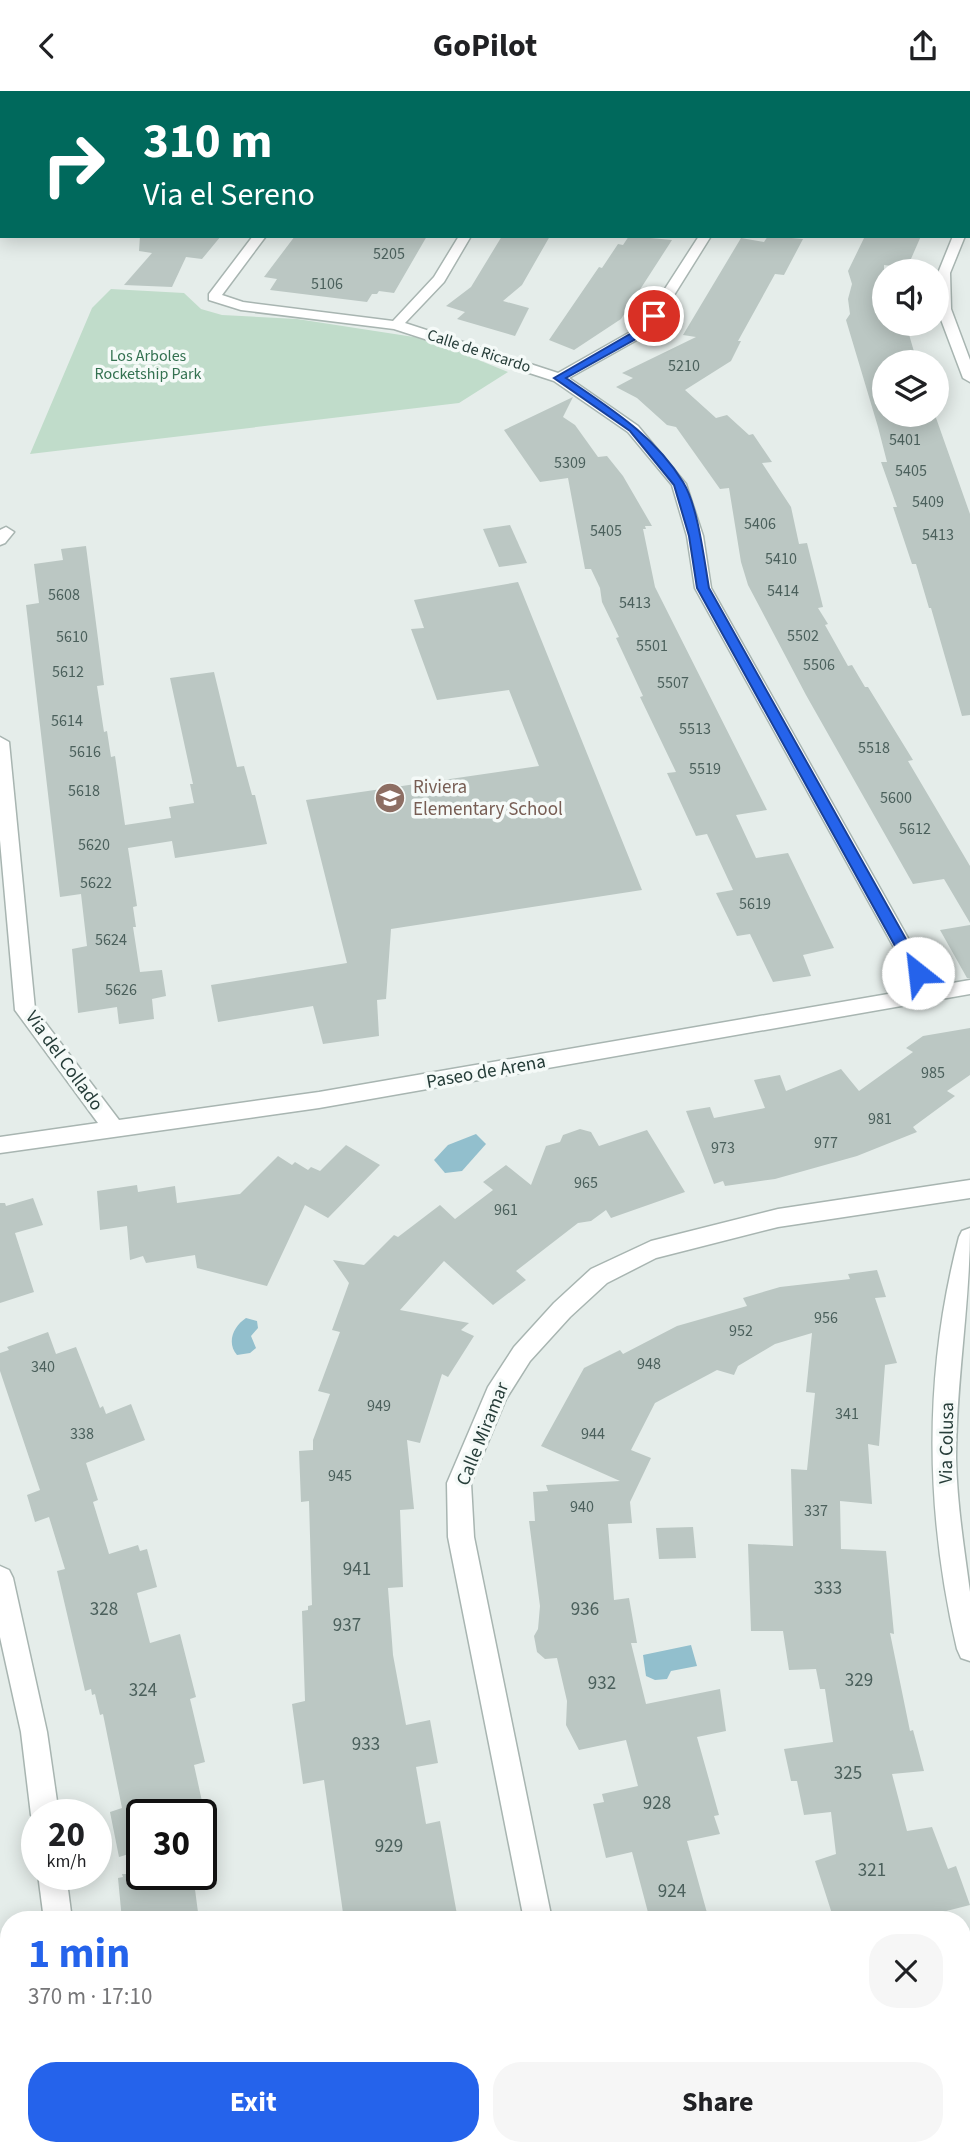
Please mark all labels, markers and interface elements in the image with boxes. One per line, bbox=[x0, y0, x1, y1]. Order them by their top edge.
text: GoPilot bbox=[433, 23, 537, 69]
icon: back bbox=[28, 27, 66, 65]
icon: share bbox=[904, 27, 942, 65]
text: 310 m bbox=[143, 107, 272, 177]
icon: right bbox=[28, 119, 119, 210]
text: Via el Sereno bbox=[143, 172, 315, 218]
house number: 5205 bbox=[373, 243, 405, 265]
map controls bbox=[872, 259, 949, 427]
button: sound bbox=[872, 259, 949, 336]
house number: 5106 bbox=[311, 273, 343, 295]
pin bbox=[624, 286, 684, 346]
icon: arrive bbox=[635, 297, 673, 335]
street label: Calle de Ricardo bbox=[424, 324, 534, 378]
park label: Los Arboles Rocketship Park bbox=[95, 345, 202, 385]
button: layers bbox=[872, 350, 949, 427]
house number: 5210 bbox=[668, 355, 700, 377]
house number: 5401 bbox=[889, 429, 921, 451]
house number: 5309 bbox=[554, 452, 586, 474]
house number: 5405 bbox=[895, 460, 927, 482]
house number: 5409 bbox=[912, 491, 944, 513]
house number: 5406 bbox=[744, 513, 776, 535]
house number: 5405 bbox=[590, 520, 622, 542]
house number: 5413 bbox=[922, 524, 954, 546]
house number: 5410 bbox=[765, 548, 797, 570]
house number: 5414 bbox=[767, 580, 799, 602]
house number: 5608 bbox=[48, 584, 80, 606]
house number: 5413 bbox=[619, 592, 651, 614]
house number: 5502 bbox=[787, 625, 819, 647]
house number: 5610 bbox=[56, 626, 88, 648]
house number: 5501 bbox=[636, 635, 668, 657]
house number: 5506 bbox=[803, 654, 835, 676]
house number: 5612 bbox=[52, 661, 84, 683]
house number: 5507 bbox=[657, 672, 689, 694]
house number: 5614 bbox=[51, 710, 83, 732]
house number: 5513 bbox=[679, 718, 711, 740]
house number: 5518 bbox=[858, 737, 890, 759]
house number: 5616 bbox=[69, 741, 101, 763]
house number: 5519 bbox=[689, 758, 721, 780]
place label: Riviera Elementary School bbox=[413, 774, 563, 823]
house number: 5618 bbox=[68, 780, 100, 802]
school or university icon: Riviera Elementary School bbox=[373, 781, 407, 815]
house number: 5600 bbox=[880, 787, 912, 809]
house number: 5612 bbox=[899, 818, 931, 840]
house number: 5620 bbox=[78, 834, 110, 856]
house number: 5622 bbox=[80, 872, 112, 894]
house number: 5619 bbox=[739, 893, 771, 915]
house number: 5624 bbox=[95, 929, 127, 951]
position arrow bbox=[881, 936, 955, 1010]
house number: 5626 bbox=[105, 979, 137, 1001]
street label: Via del Collado bbox=[18, 1005, 110, 1117]
street label: Paseo de Arena bbox=[424, 1048, 548, 1096]
house number: 985 bbox=[921, 1062, 945, 1084]
house number: 981 bbox=[868, 1108, 892, 1130]
house number: 977 bbox=[814, 1132, 838, 1154]
house number: 973 bbox=[711, 1137, 735, 1159]
house number: 965 bbox=[574, 1172, 598, 1194]
house number: 961 bbox=[494, 1199, 518, 1221]
house number: 956 bbox=[814, 1307, 838, 1329]
house number: 952 bbox=[729, 1320, 753, 1342]
house number: 948 bbox=[637, 1353, 661, 1375]
house number: 340 bbox=[31, 1356, 55, 1378]
street label: Calle Miramar bbox=[450, 1378, 516, 1490]
house number: 949 bbox=[367, 1395, 391, 1417]
street label: Via Colusa bbox=[933, 1402, 961, 1484]
house number: 341 bbox=[835, 1403, 859, 1425]
house number: 338 bbox=[70, 1423, 94, 1445]
house number: 944 bbox=[581, 1423, 605, 1445]
house number: 945 bbox=[328, 1465, 352, 1487]
house number: 940 bbox=[570, 1496, 594, 1518]
house number: 337 bbox=[804, 1500, 828, 1522]
house number: 941 bbox=[343, 1556, 371, 1583]
house number: 333 bbox=[814, 1575, 842, 1602]
house number: 328 bbox=[90, 1596, 118, 1623]
house number: 936 bbox=[571, 1596, 599, 1623]
house number: 937 bbox=[333, 1612, 361, 1639]
house number: 329 bbox=[845, 1667, 873, 1694]
house number: 932 bbox=[588, 1670, 616, 1697]
house number: 324 bbox=[129, 1677, 157, 1704]
house number: 933 bbox=[352, 1731, 380, 1758]
house number: 325 bbox=[834, 1760, 862, 1787]
house number: 928 bbox=[643, 1790, 671, 1817]
speed limit sign: 30 bbox=[126, 1799, 217, 1890]
text: 20 bbox=[48, 1810, 85, 1860]
house number: 929 bbox=[375, 1833, 403, 1860]
text: km/h bbox=[47, 1849, 86, 1874]
house number: 321 bbox=[858, 1857, 886, 1884]
house number: 924 bbox=[658, 1878, 686, 1905]
text: 1 min bbox=[28, 1924, 130, 1984]
button: close bbox=[869, 1934, 943, 2008]
text: 370 m · 17:10 bbox=[28, 1980, 152, 2013]
button: Exit bbox=[28, 2062, 479, 2142]
button: Share bbox=[493, 2062, 943, 2142]

